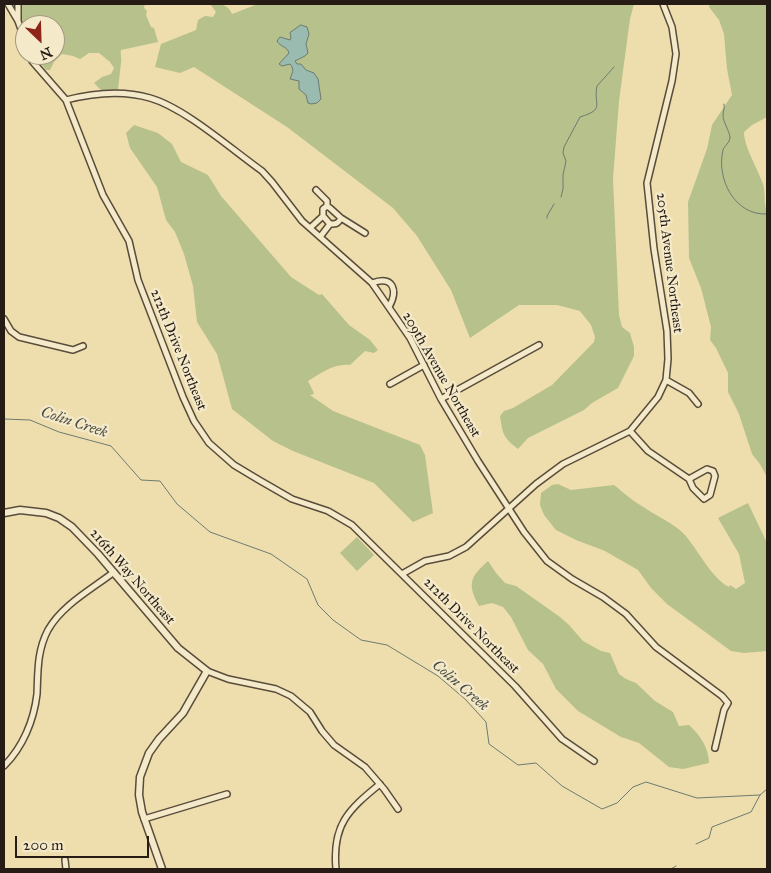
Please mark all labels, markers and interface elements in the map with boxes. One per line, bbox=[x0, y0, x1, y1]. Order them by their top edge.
north arrow bbox=[15, 15, 65, 65]
text: N bbox=[37, 43, 55, 63]
street label: 205th Avenue Northeast bbox=[652, 192, 686, 334]
street label: 212th Drive Northeast bbox=[146, 287, 210, 413]
street label: 209th Avenue Northeast bbox=[398, 309, 484, 441]
water label: Colin Creek bbox=[38, 404, 110, 442]
street label: 216th Way Northeast bbox=[86, 526, 178, 628]
street label: 212th Drive Northeast bbox=[419, 574, 523, 678]
water label: Colin Creek bbox=[428, 657, 492, 715]
scale bar bbox=[18, 826, 151, 858]
text: 200 m bbox=[23, 836, 64, 854]

